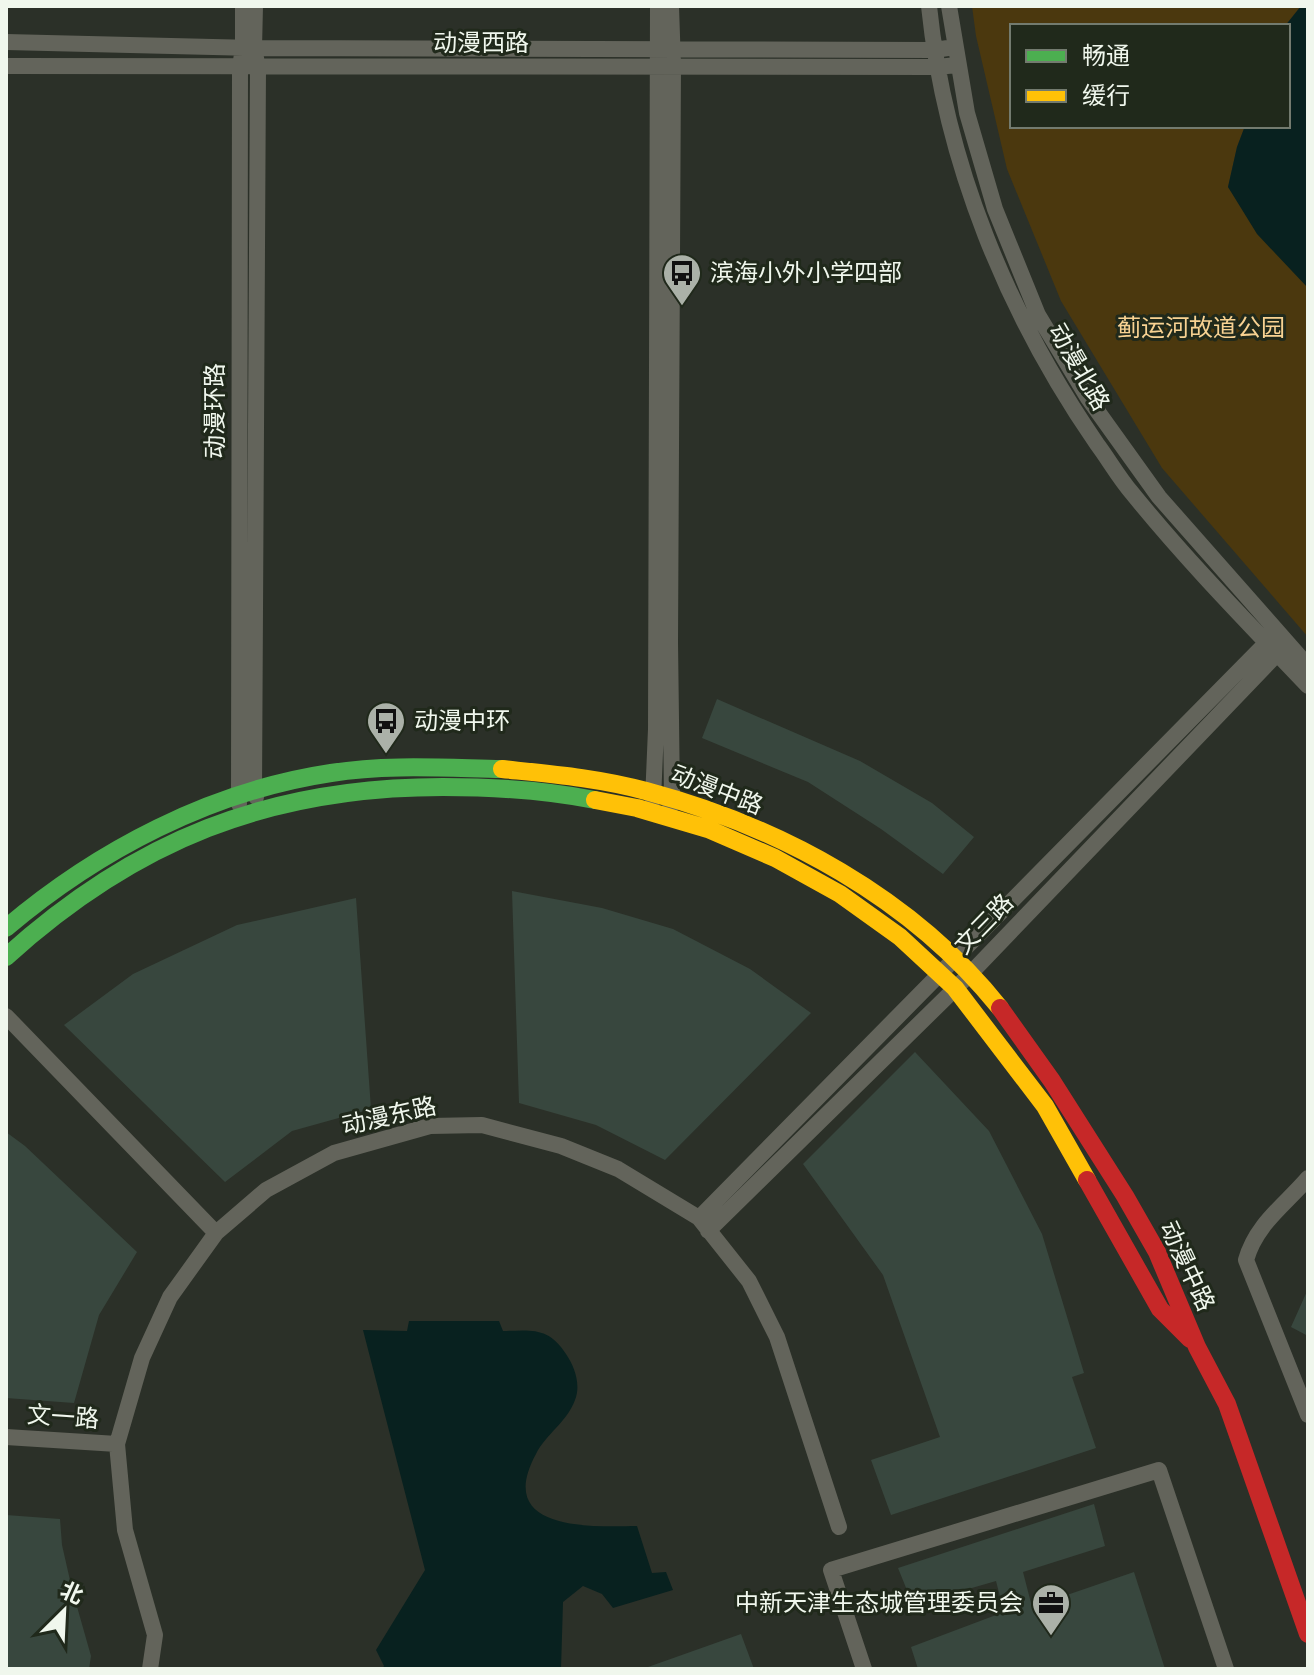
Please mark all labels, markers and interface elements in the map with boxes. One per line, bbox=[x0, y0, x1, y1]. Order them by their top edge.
legend bbox=[1010, 24, 1290, 128]
street label: 动漫西路 bbox=[433, 29, 529, 58]
text: 畅通 bbox=[1082, 42, 1130, 71]
text: 缓行 bbox=[1082, 82, 1130, 111]
bus stop icon: 滨海小外小学四部 bbox=[661, 252, 703, 307]
place label: 滨海小外小学四部 bbox=[710, 259, 902, 288]
park label: 蓟运河故道公园 bbox=[1117, 314, 1285, 343]
street label: 动漫北路 bbox=[1042, 318, 1115, 416]
street label: 动漫环路 bbox=[201, 363, 230, 459]
bus stop icon: 动漫中环 bbox=[365, 700, 407, 755]
place label: 动漫中环 bbox=[414, 707, 510, 736]
street label: 动漫中路 bbox=[667, 760, 767, 821]
street label: 文三路 bbox=[949, 888, 1020, 960]
street label: 动漫东路 bbox=[339, 1092, 439, 1141]
street label: 动漫中路 bbox=[1153, 1217, 1220, 1316]
street label: 文一路 bbox=[26, 1401, 100, 1434]
north arrow bbox=[24, 1571, 104, 1651]
text: 北 bbox=[56, 1577, 87, 1610]
office icon: 中新天津生态城管理委员会 bbox=[1030, 1582, 1072, 1637]
place label: 中新天津生态城管理委员会 bbox=[735, 1589, 1023, 1618]

